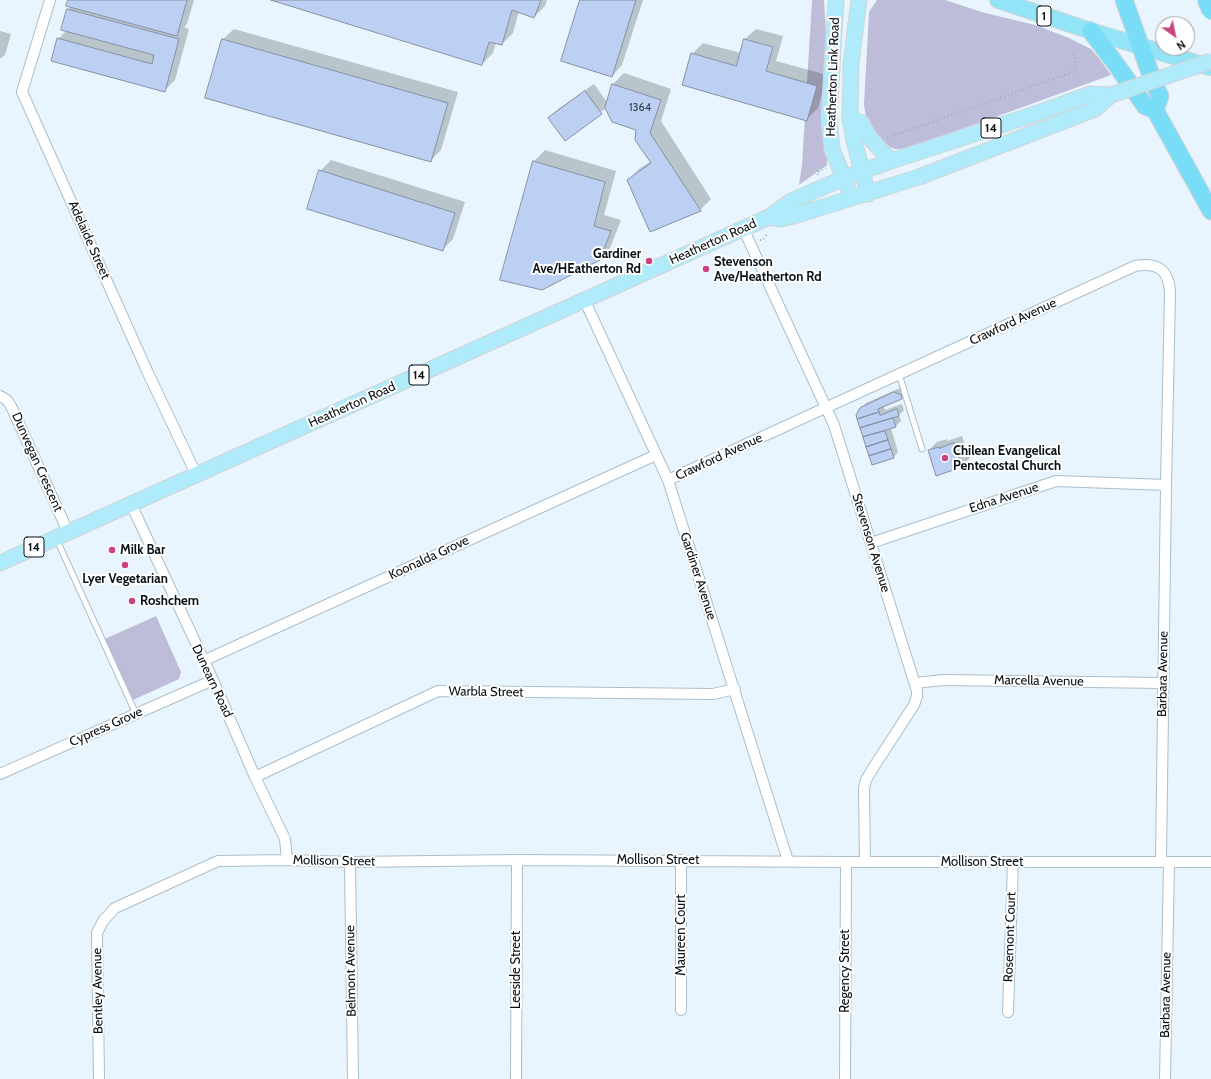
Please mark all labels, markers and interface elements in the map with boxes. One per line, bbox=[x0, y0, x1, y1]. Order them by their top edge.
road number: 1 bbox=[1037, 6, 1051, 26]
north arrow bbox=[1155, 16, 1195, 56]
street label: Heatherton Link Road bbox=[823, 17, 843, 137]
text: N bbox=[1174, 37, 1188, 53]
house number: 1364 bbox=[629, 101, 651, 115]
road number: 14 bbox=[981, 118, 1001, 138]
street label: Adelaide Street bbox=[65, 198, 113, 282]
street label: Heatherton Road bbox=[667, 216, 759, 268]
place label: Gardiner Ave/HEatherton Rd bbox=[532, 246, 641, 277]
place label: Stevenson Ave/Heatherton Rd bbox=[714, 254, 822, 285]
marker: Gardiner Ave/HEatherton Rd bbox=[644, 256, 654, 266]
marker: Stevenson Ave/Heatherton Rd bbox=[701, 264, 711, 274]
street label: Crawford Avenue bbox=[967, 295, 1059, 349]
road number: 14 bbox=[409, 365, 429, 385]
street label: Heatherton Road bbox=[306, 379, 398, 431]
street label: Dunvegan Crescent bbox=[8, 410, 66, 514]
street label: Crawford Avenue bbox=[673, 430, 765, 484]
place label: Chilean Evangelical Pentecostal Church bbox=[953, 443, 1061, 474]
marker: Chilean Evangelical Pentecostal Church bbox=[940, 453, 950, 463]
street label: Edna Avenue bbox=[967, 479, 1041, 517]
street label: Stevenson Avenue bbox=[849, 492, 893, 594]
street label: Gardiner Avenue bbox=[677, 530, 719, 622]
street label: Koonalda Grove bbox=[386, 533, 472, 583]
road number: 14 bbox=[24, 537, 44, 557]
place label: Milk Bar bbox=[120, 542, 165, 558]
marker: Milk Bar bbox=[107, 545, 117, 555]
marker: Lyer Vegetarian bbox=[120, 560, 130, 570]
place label: Lyer Vegetarian bbox=[82, 571, 168, 587]
place label: Roshchem bbox=[140, 593, 199, 609]
marker: Roshchem bbox=[127, 596, 137, 606]
street label: Barbara Avenue bbox=[1154, 631, 1172, 717]
street label: Dunearn Road bbox=[188, 642, 236, 720]
street label: Marcella Avenue bbox=[994, 672, 1084, 690]
street label: Warbla Street bbox=[448, 684, 524, 700]
street label: Cypress Grove bbox=[67, 704, 145, 750]
street label: Mollison Street bbox=[293, 852, 375, 870]
street label: Mollison Street bbox=[617, 852, 699, 868]
street label: Mollison Street bbox=[941, 854, 1023, 870]
street label: Rosemont Court bbox=[1001, 892, 1019, 982]
street label: Maureen Court bbox=[673, 894, 689, 976]
street label: Belmont Avenue bbox=[342, 925, 360, 1017]
street label: Regency Street bbox=[837, 929, 853, 1013]
street label: Leeside Street bbox=[508, 931, 524, 1009]
street label: Bentley Avenue bbox=[89, 948, 107, 1034]
street label: Barbara Avenue bbox=[1157, 952, 1175, 1038]

